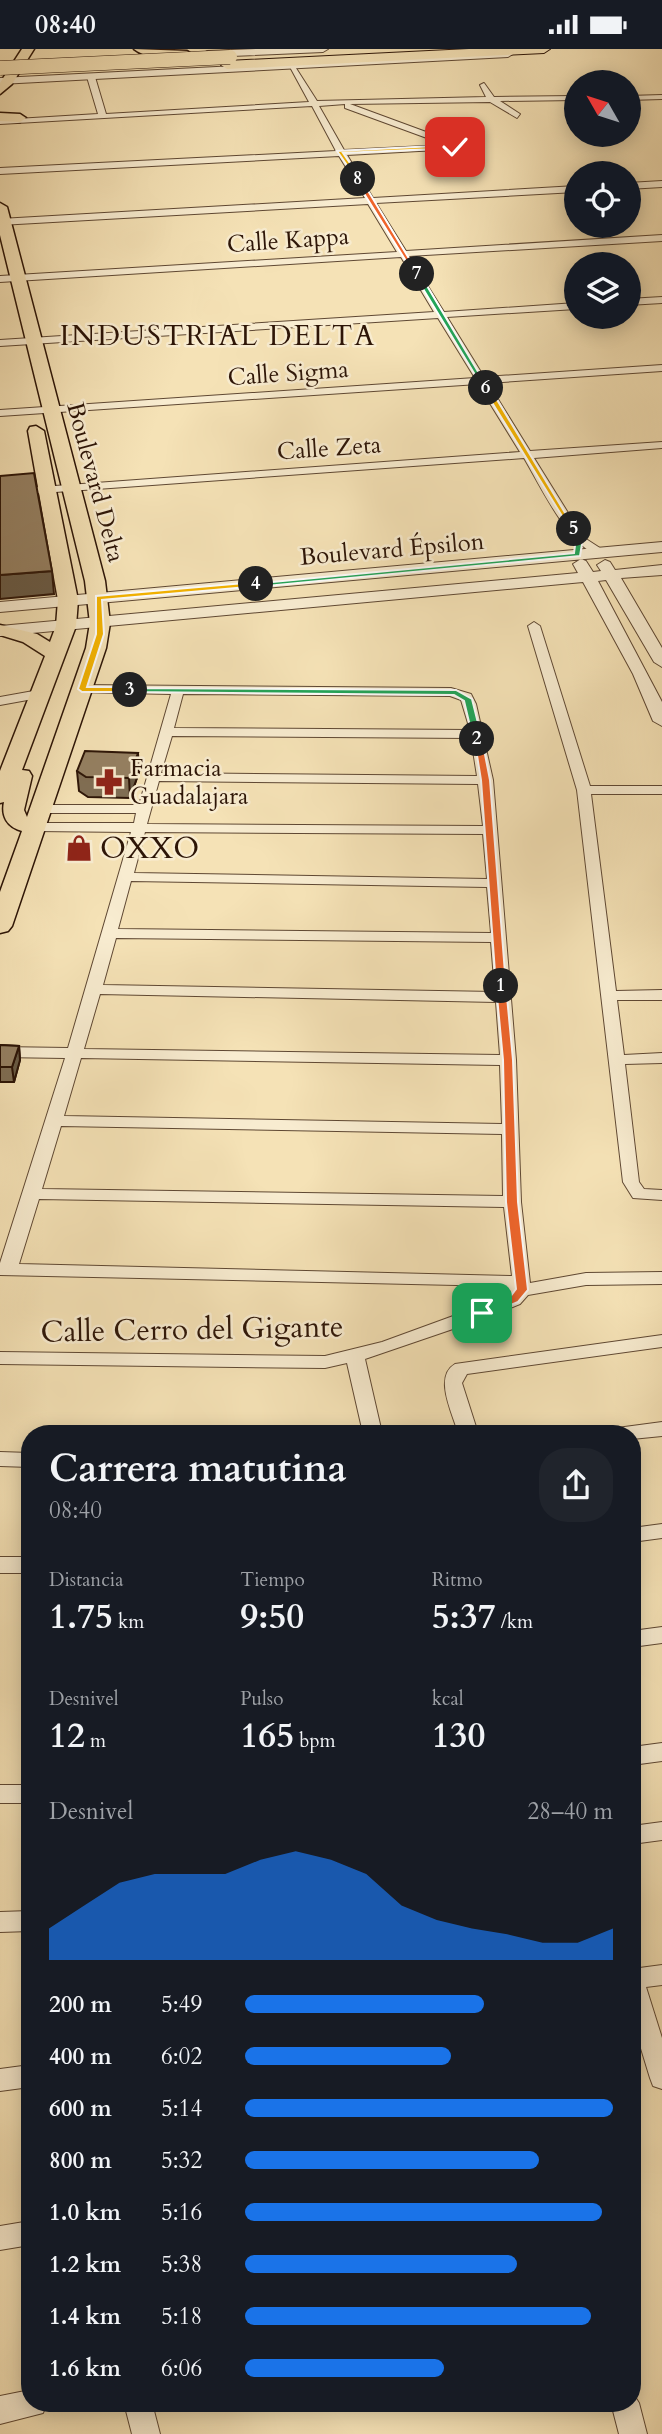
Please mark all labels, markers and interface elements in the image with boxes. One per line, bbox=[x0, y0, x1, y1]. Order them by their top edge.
text: 08:40 bbox=[35, 7, 96, 42]
north arrow bbox=[564, 70, 640, 147]
map controls bbox=[564, 70, 641, 329]
pin bbox=[425, 117, 485, 177]
icon: check bbox=[436, 128, 474, 166]
button: locate bbox=[564, 161, 641, 238]
pin: 8 bbox=[340, 162, 376, 197]
text: 8 bbox=[353, 165, 362, 191]
street label: Calle Kappa bbox=[226, 220, 351, 261]
button: layers bbox=[564, 252, 641, 329]
pin: 7 bbox=[400, 257, 434, 292]
text: 7 bbox=[412, 260, 421, 286]
district label: INDUSTRIAL DELTA bbox=[60, 317, 376, 355]
street label: Calle Sigma bbox=[226, 353, 350, 394]
pin: 6 bbox=[468, 371, 504, 405]
text: 6 bbox=[481, 374, 490, 400]
street label: Boulevard Delta bbox=[58, 398, 133, 566]
street label: Calle Zeta bbox=[276, 428, 383, 469]
pin: 5 bbox=[556, 511, 592, 547]
text: 5 bbox=[569, 515, 578, 541]
street label: Boulevard Épsilon bbox=[298, 525, 486, 574]
pin: 4 bbox=[238, 567, 274, 601]
text: 4 bbox=[251, 570, 260, 596]
pin: 3 bbox=[113, 673, 148, 707]
text: 3 bbox=[125, 676, 134, 702]
pin: 2 bbox=[460, 721, 494, 757]
text: 2 bbox=[472, 725, 481, 751]
place label: Farmacia Guadalajara bbox=[130, 752, 249, 813]
pharmacy icon: Farmacia Guadalajara bbox=[94, 767, 124, 797]
place label: OXXO bbox=[100, 828, 199, 869]
shop icon: OXXO bbox=[64, 833, 94, 863]
pin: 1 bbox=[484, 969, 518, 1003]
text: 1 bbox=[496, 972, 505, 998]
pin bbox=[452, 1283, 512, 1343]
icon: arrive bbox=[463, 1294, 501, 1332]
street label: Calle Cerro del Gigante bbox=[40, 1306, 344, 1353]
text: Carrera matutina bbox=[49, 1443, 347, 1495]
button: share bbox=[539, 1448, 613, 1522]
text: 08:40 bbox=[49, 1495, 102, 1526]
text: Distancia bbox=[49, 1567, 123, 1593]
text: Tiempo bbox=[240, 1567, 305, 1593]
text: Ritmo bbox=[432, 1567, 483, 1593]
text: 1.75 bbox=[49, 1593, 113, 1641]
text: 9:50 bbox=[240, 1593, 304, 1641]
text: 5:37 bbox=[432, 1593, 496, 1641]
text: km bbox=[113, 1609, 144, 1635]
text: /km bbox=[496, 1609, 533, 1635]
text: Desnivel bbox=[49, 1686, 119, 1712]
text: Pulso bbox=[240, 1686, 283, 1712]
text: kcal bbox=[432, 1686, 464, 1712]
text: 12 bbox=[49, 1712, 85, 1760]
text: 165 bbox=[240, 1712, 294, 1760]
text: 130 bbox=[432, 1712, 485, 1760]
text: m bbox=[85, 1728, 106, 1754]
text: bpm bbox=[294, 1728, 336, 1754]
text: Desnivel bbox=[49, 1796, 133, 1827]
text: 28–40 m bbox=[528, 1796, 613, 1827]
text: 200 m bbox=[49, 1989, 112, 2020]
text: 5:49 bbox=[161, 1989, 202, 2020]
text: 400 m bbox=[49, 2041, 112, 2072]
text: 6:02 bbox=[161, 2041, 202, 2072]
text: 600 m bbox=[49, 2093, 112, 2124]
text: 5:14 bbox=[161, 2093, 202, 2124]
text: 800 m bbox=[49, 2145, 112, 2176]
text: 5:32 bbox=[161, 2145, 202, 2176]
text: 1.0 km bbox=[49, 2197, 121, 2228]
text: 5:16 bbox=[161, 2197, 202, 2228]
text: 1.2 km bbox=[49, 2249, 121, 2280]
text: 5:38 bbox=[161, 2249, 202, 2280]
text: 1.4 km bbox=[49, 2301, 121, 2332]
text: 5:18 bbox=[161, 2301, 202, 2332]
text: 1.6 km bbox=[49, 2353, 121, 2384]
text: 6:06 bbox=[161, 2353, 202, 2384]

